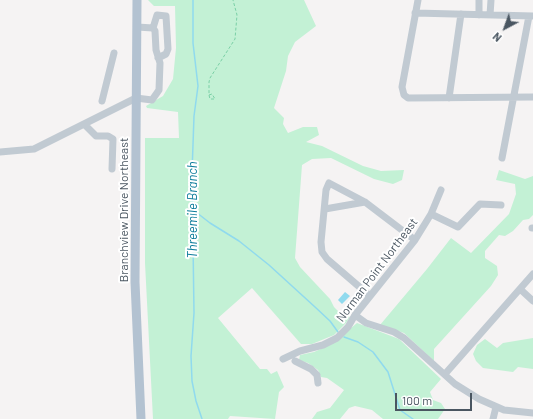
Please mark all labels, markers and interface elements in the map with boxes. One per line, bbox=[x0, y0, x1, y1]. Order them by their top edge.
north arrow bbox=[485, 8, 525, 48]
text: N bbox=[490, 30, 504, 45]
street label: Branchview Drive Northeast bbox=[117, 138, 131, 282]
water label: Threemile Branch bbox=[185, 161, 201, 259]
street label: Norman Point Northeast bbox=[333, 215, 421, 325]
scale bar bbox=[397, 385, 474, 411]
text: 100 m bbox=[402, 393, 432, 407]

